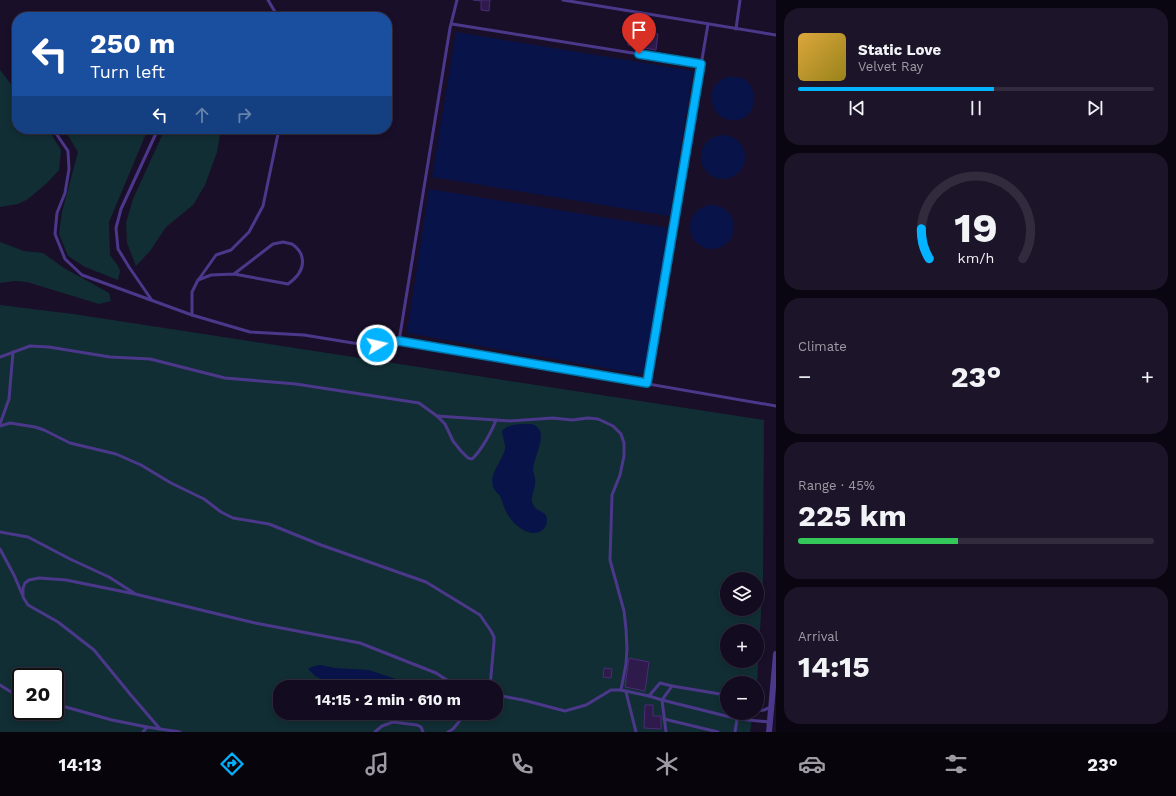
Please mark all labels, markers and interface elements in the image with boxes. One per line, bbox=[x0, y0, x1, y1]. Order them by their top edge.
pin bbox=[622, 13, 656, 54]
icon: arrive bbox=[628, 19, 650, 41]
text: 250 m bbox=[90, 27, 175, 60]
icon: left bbox=[24, 28, 76, 80]
text: Static Love bbox=[858, 41, 941, 59]
text: Velvet Ray bbox=[858, 59, 923, 74]
text: Turn left bbox=[90, 61, 165, 82]
icon: previous bbox=[846, 97, 868, 119]
icon: pause bbox=[965, 97, 987, 119]
icon: next bbox=[1084, 97, 1106, 119]
icon: left bbox=[149, 104, 171, 126]
icon: ahead bbox=[191, 104, 213, 126]
icon: right bbox=[233, 104, 255, 126]
text: 19 bbox=[954, 203, 998, 252]
text: km/h bbox=[958, 250, 994, 266]
position arrow bbox=[356, 324, 398, 366]
text: Climate bbox=[798, 339, 847, 354]
text: 23° bbox=[951, 359, 1001, 394]
text: − bbox=[798, 364, 811, 389]
text: + bbox=[1141, 364, 1154, 389]
text: Range · 45% bbox=[798, 478, 875, 493]
text: 225 km bbox=[798, 498, 907, 533]
map controls bbox=[720, 572, 764, 720]
button: layers bbox=[720, 572, 764, 616]
button: + bbox=[720, 624, 764, 668]
text: Arrival bbox=[798, 629, 839, 644]
text: 14:15 bbox=[798, 649, 870, 684]
speed limit sign: 20 bbox=[12, 668, 64, 720]
button: − bbox=[720, 676, 764, 720]
text: 14:15 · 2 min · 610 m bbox=[315, 691, 461, 709]
icon: directions bbox=[218, 750, 246, 778]
icon: music bbox=[363, 750, 391, 778]
icon: phone bbox=[508, 750, 536, 778]
icon: climate bbox=[653, 750, 681, 778]
icon: car bbox=[798, 750, 826, 778]
icon: filters bbox=[942, 750, 970, 778]
text: 14:13 bbox=[58, 754, 102, 775]
text: 23° bbox=[1087, 754, 1118, 775]

